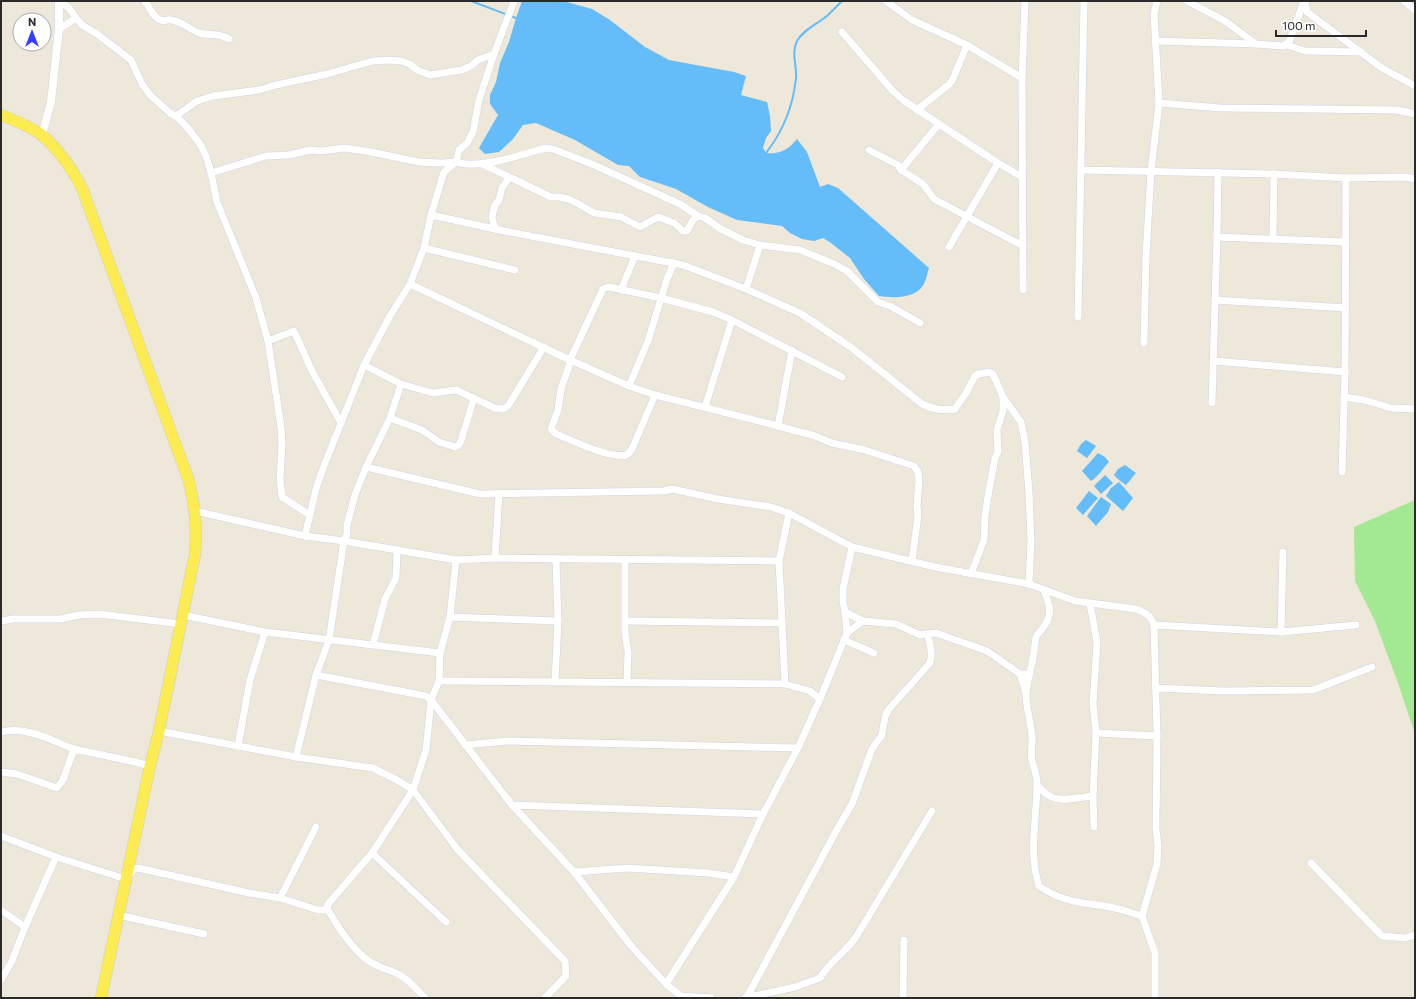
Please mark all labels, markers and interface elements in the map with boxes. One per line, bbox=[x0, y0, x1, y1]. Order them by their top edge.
north arrow bbox=[12, 12, 52, 52]
scale bar bbox=[1276, 12, 1366, 38]
text: N bbox=[28, 15, 36, 28]
text: 100 m bbox=[1282, 18, 1316, 32]

